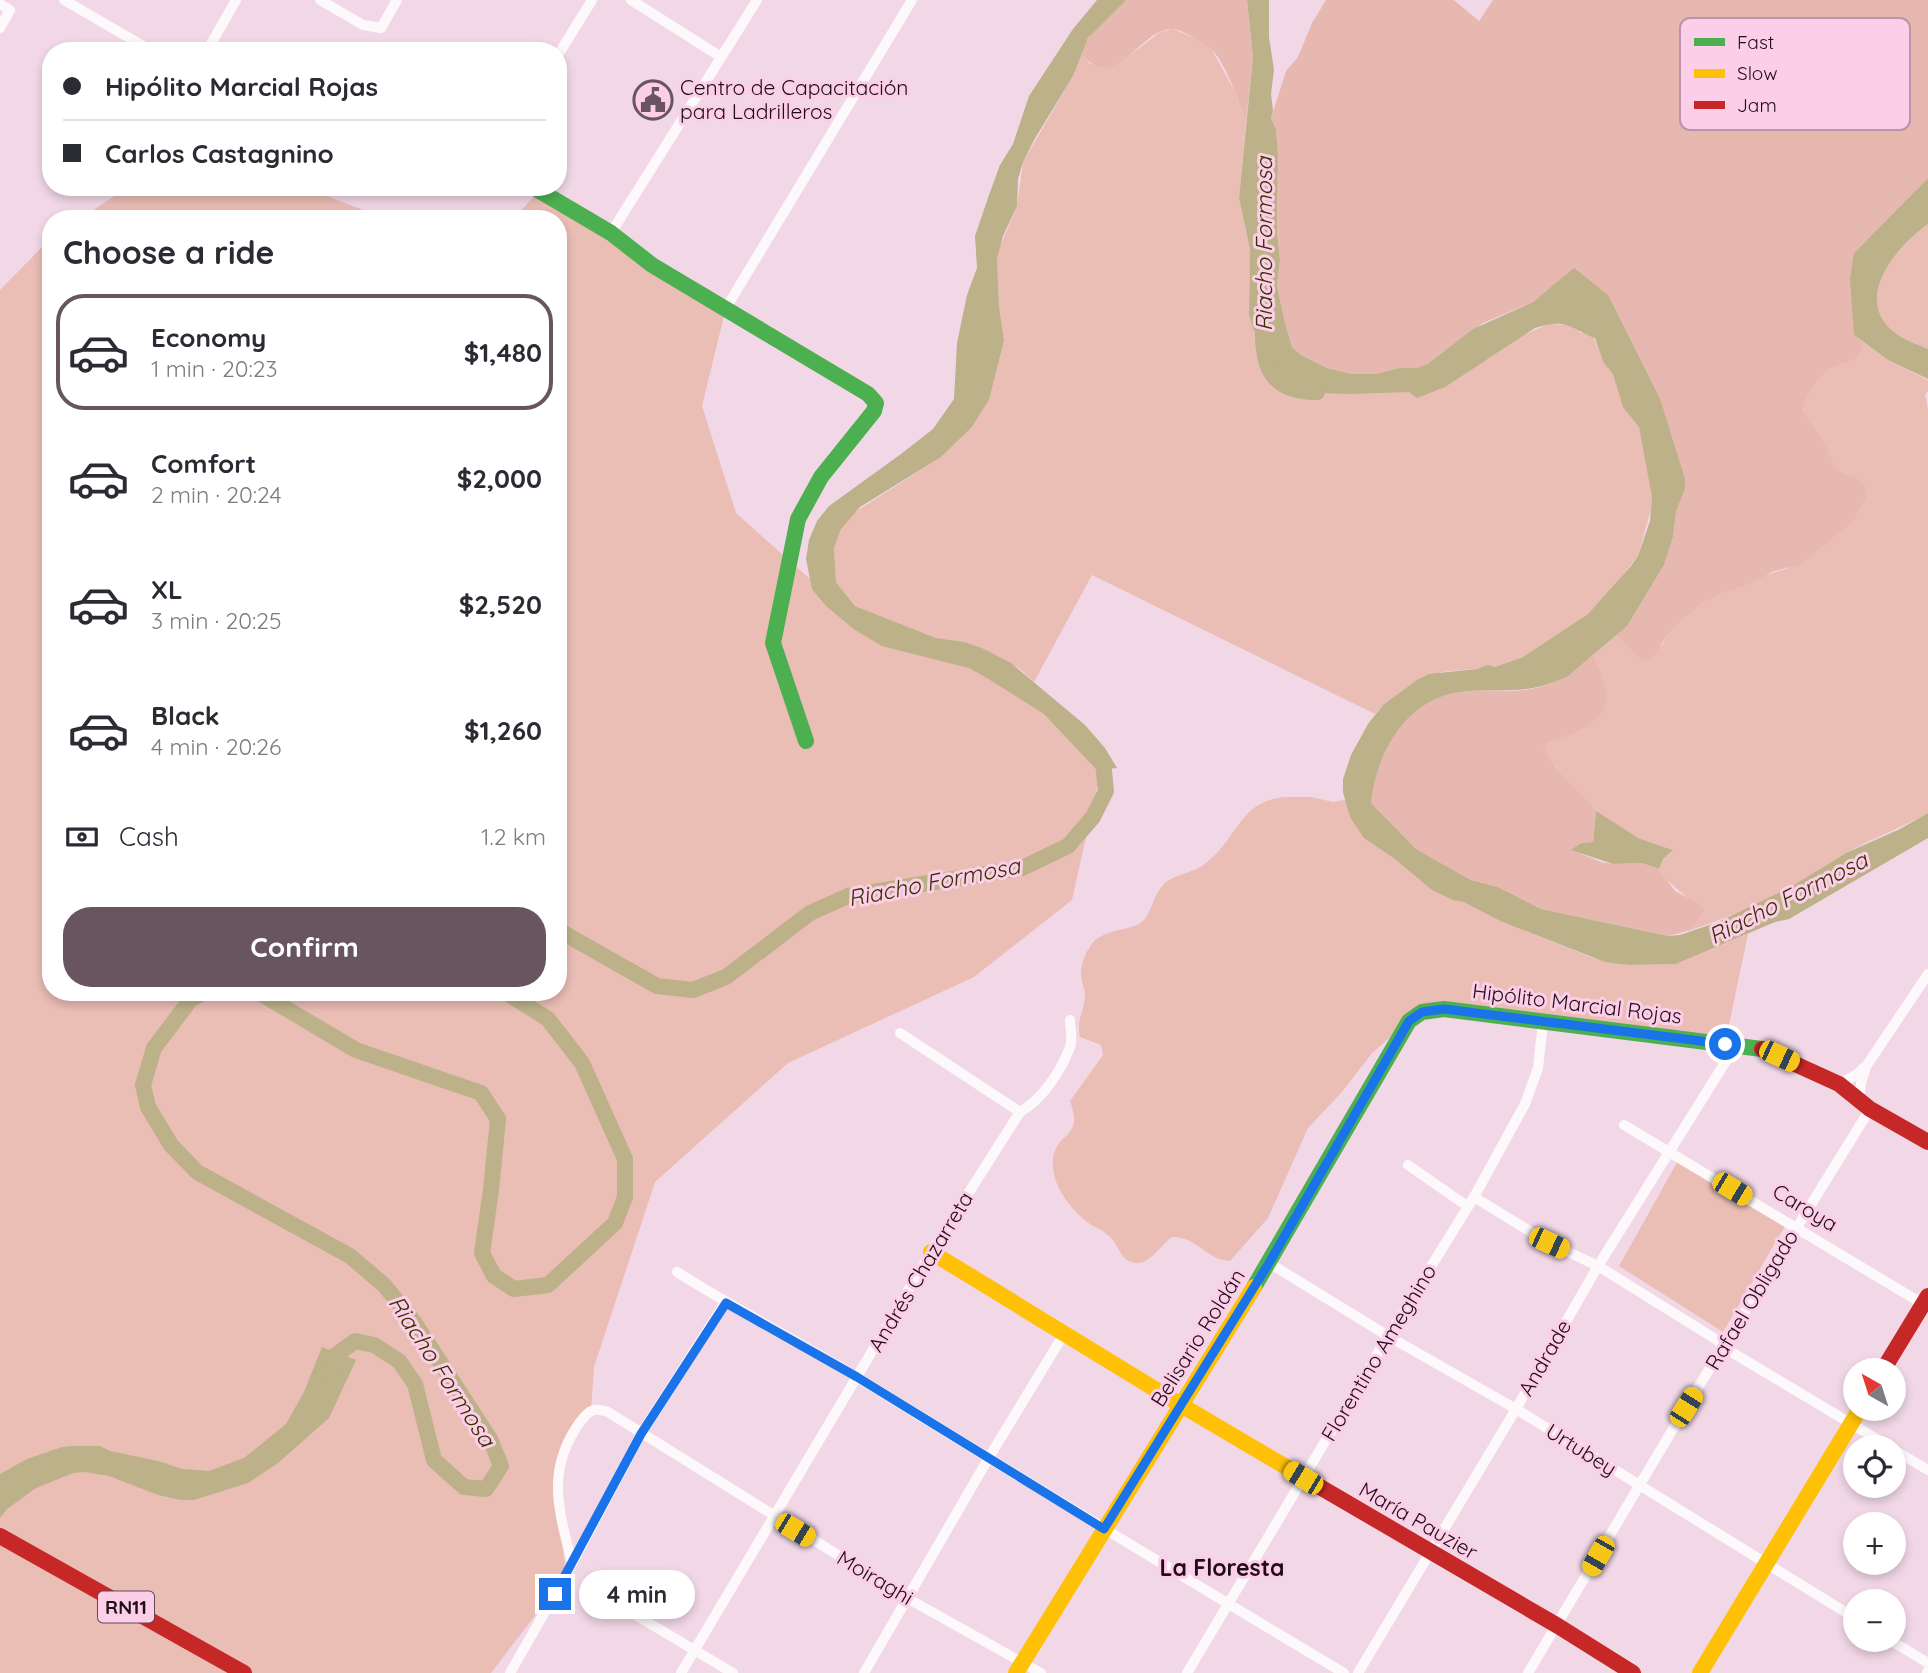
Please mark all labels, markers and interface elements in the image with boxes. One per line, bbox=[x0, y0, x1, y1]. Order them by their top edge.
legend bbox=[1680, 18, 1910, 130]
text: Fast bbox=[1737, 30, 1774, 54]
text: Slow bbox=[1737, 61, 1778, 85]
text: Hipólito Marcial Rojas bbox=[105, 70, 378, 103]
place label: Centro de Capacitación para Ladrilleros bbox=[680, 74, 909, 124]
public building icon: Centro de Capacitación para Ladrilleros bbox=[632, 79, 674, 121]
text: Jam bbox=[1737, 93, 1777, 117]
text: Carlos Castagnino bbox=[105, 137, 334, 170]
water label: Riacho Formosa bbox=[1249, 156, 1278, 331]
text: Choose a ride bbox=[63, 232, 275, 272]
icon: car bbox=[67, 321, 130, 384]
text: Economy bbox=[151, 321, 266, 354]
text: $1,480 bbox=[464, 336, 542, 369]
text: 1 min · 20:23 bbox=[151, 354, 278, 383]
icon: car bbox=[67, 447, 130, 510]
text: Comfort bbox=[151, 447, 256, 480]
text: $2,000 bbox=[457, 462, 542, 495]
text: 2 min · 20:24 bbox=[151, 480, 282, 509]
icon: car bbox=[67, 573, 130, 636]
text: XL bbox=[151, 573, 183, 606]
text: $2,520 bbox=[459, 588, 542, 621]
text: 3 min · 20:25 bbox=[151, 606, 282, 635]
icon: car bbox=[67, 699, 130, 762]
text: Black bbox=[151, 699, 220, 732]
text: $1,260 bbox=[464, 714, 542, 747]
text: 4 min · 20:26 bbox=[151, 732, 281, 761]
icon: cash bbox=[63, 818, 101, 856]
text: Cash bbox=[119, 820, 179, 853]
text: 1.2 km bbox=[481, 822, 546, 851]
water label: Riacho Formosa bbox=[1703, 845, 1873, 950]
water label: Riacho Formosa bbox=[845, 850, 1023, 912]
button: Confirm bbox=[63, 907, 546, 987]
street label: Hipólito Marcial Rojas bbox=[1471, 977, 1683, 1029]
route start bbox=[1709, 1028, 1741, 1060]
car bbox=[1756, 1038, 1803, 1074]
car bbox=[1709, 1169, 1756, 1209]
street label: Caroya bbox=[1768, 1178, 1843, 1237]
street label: Andrés Chazarreta bbox=[862, 1187, 978, 1356]
car bbox=[1526, 1225, 1573, 1261]
street label: Rafael Obligado bbox=[1699, 1225, 1803, 1374]
street label: Florentino Ameghino bbox=[1315, 1259, 1441, 1446]
street label: Belisario Roldán bbox=[1144, 1264, 1250, 1411]
water label: Riacho Formosa bbox=[383, 1290, 503, 1453]
street label: Andrade bbox=[1512, 1315, 1576, 1400]
north arrow bbox=[1843, 1358, 1906, 1421]
map controls bbox=[1843, 1358, 1906, 1652]
car bbox=[1666, 1384, 1707, 1430]
street label: Urtubey bbox=[1541, 1417, 1622, 1481]
button: locate bbox=[1843, 1435, 1906, 1498]
car bbox=[1280, 1458, 1327, 1498]
street label: María Pauzier bbox=[1355, 1476, 1482, 1565]
car bbox=[772, 1510, 819, 1550]
button: + bbox=[1843, 1512, 1906, 1575]
car bbox=[1579, 1533, 1618, 1579]
street label: Moiraghi bbox=[833, 1544, 918, 1610]
district label: La Floresta bbox=[1159, 1553, 1285, 1582]
callout: 4 min bbox=[580, 1570, 695, 1618]
route end bbox=[539, 1578, 571, 1610]
text: 4 min bbox=[607, 1580, 667, 1609]
button: − bbox=[1843, 1589, 1906, 1652]
road number: RN11 bbox=[98, 1592, 154, 1623]

